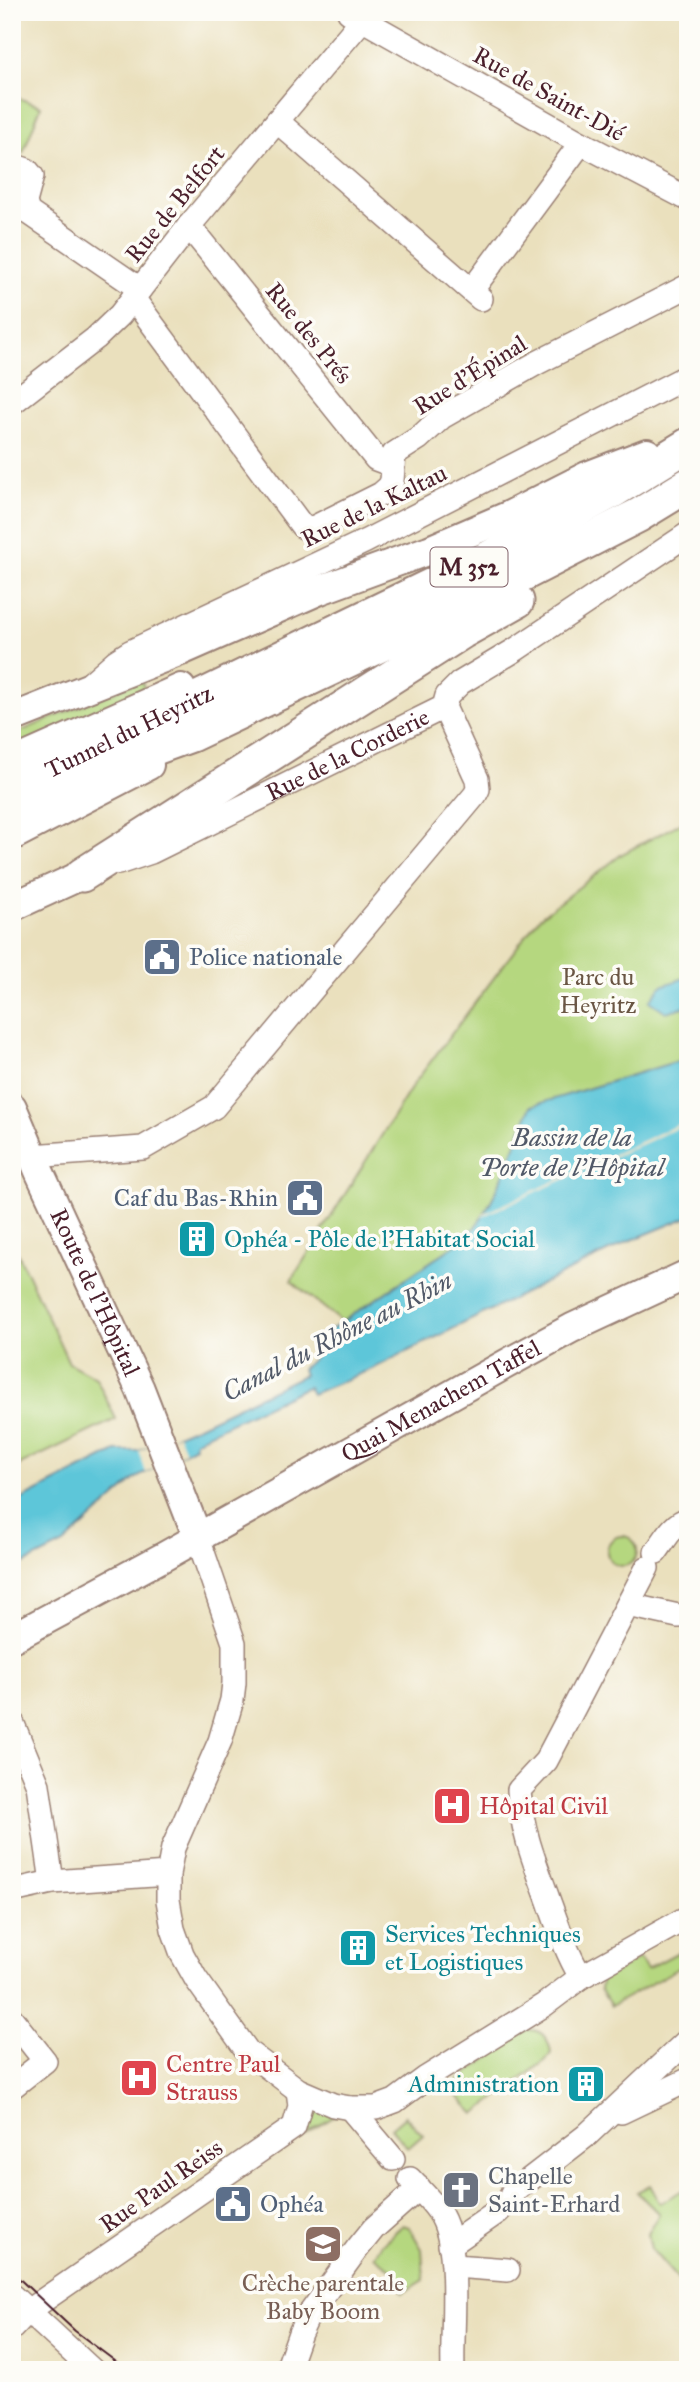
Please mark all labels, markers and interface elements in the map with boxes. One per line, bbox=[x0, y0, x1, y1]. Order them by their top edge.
street label: Rue de Saint-Dié bbox=[468, 40, 630, 148]
street label: Rue de Belfort bbox=[119, 139, 232, 269]
street label: Rue des Prés bbox=[259, 276, 359, 390]
street label: Rue d'Épinal bbox=[408, 328, 533, 422]
street label: Rue de la Kaltau bbox=[296, 458, 452, 554]
road number: M 352 bbox=[430, 548, 508, 586]
street label: Tunnel du Heyritz bbox=[40, 678, 218, 785]
street label: Rue de la Corderie bbox=[261, 702, 434, 808]
public building icon: Police nationale bbox=[141, 936, 183, 978]
place label: Police nationale bbox=[189, 942, 343, 972]
park label: Parc du Heyritz bbox=[560, 962, 636, 1020]
water label: Bassin de la Porte de l’Hôpital bbox=[480, 1121, 666, 1184]
public building icon: Caf du Bas-Rhin bbox=[284, 1177, 326, 1219]
place label: Caf du Bas-Rhin bbox=[114, 1183, 278, 1213]
street label: Route de l'Hôpital bbox=[43, 1203, 147, 1381]
building icon: Ophéa - Pôle de l'Habitat Social bbox=[176, 1218, 218, 1260]
place label: Ophéa - Pôle de l'Habitat Social bbox=[224, 1224, 536, 1254]
water label: Canal du Rhône au Rhin bbox=[217, 1264, 458, 1408]
street label: Quai Menachem Taffel bbox=[336, 1333, 546, 1469]
hospital icon: Hôpital Civil bbox=[431, 1785, 473, 1827]
place label: Hôpital Civil bbox=[479, 1791, 608, 1821]
place label: Services Techniques et Logistiques bbox=[385, 1919, 581, 1977]
building icon: Services Techniques et Logistiques bbox=[337, 1927, 379, 1969]
place label: Centre Paul Strauss bbox=[166, 2049, 281, 2107]
hospital icon: Centre Paul Strauss bbox=[118, 2057, 160, 2099]
building icon: Administration bbox=[565, 2063, 607, 2105]
place label: Administration bbox=[407, 2069, 559, 2099]
street label: Rue Paul Reiss bbox=[94, 2133, 228, 2239]
place label: Chapelle Saint-Erhard bbox=[488, 2161, 620, 2219]
church icon: Chapelle Saint-Erhard bbox=[440, 2169, 482, 2211]
public building icon: Ophéa bbox=[212, 2183, 254, 2225]
place label: Ophéa bbox=[260, 2189, 324, 2219]
school or university icon: Crèche parentale Baby Boom bbox=[302, 2223, 344, 2265]
place label: Crèche parentale Baby Boom bbox=[242, 2268, 404, 2326]

